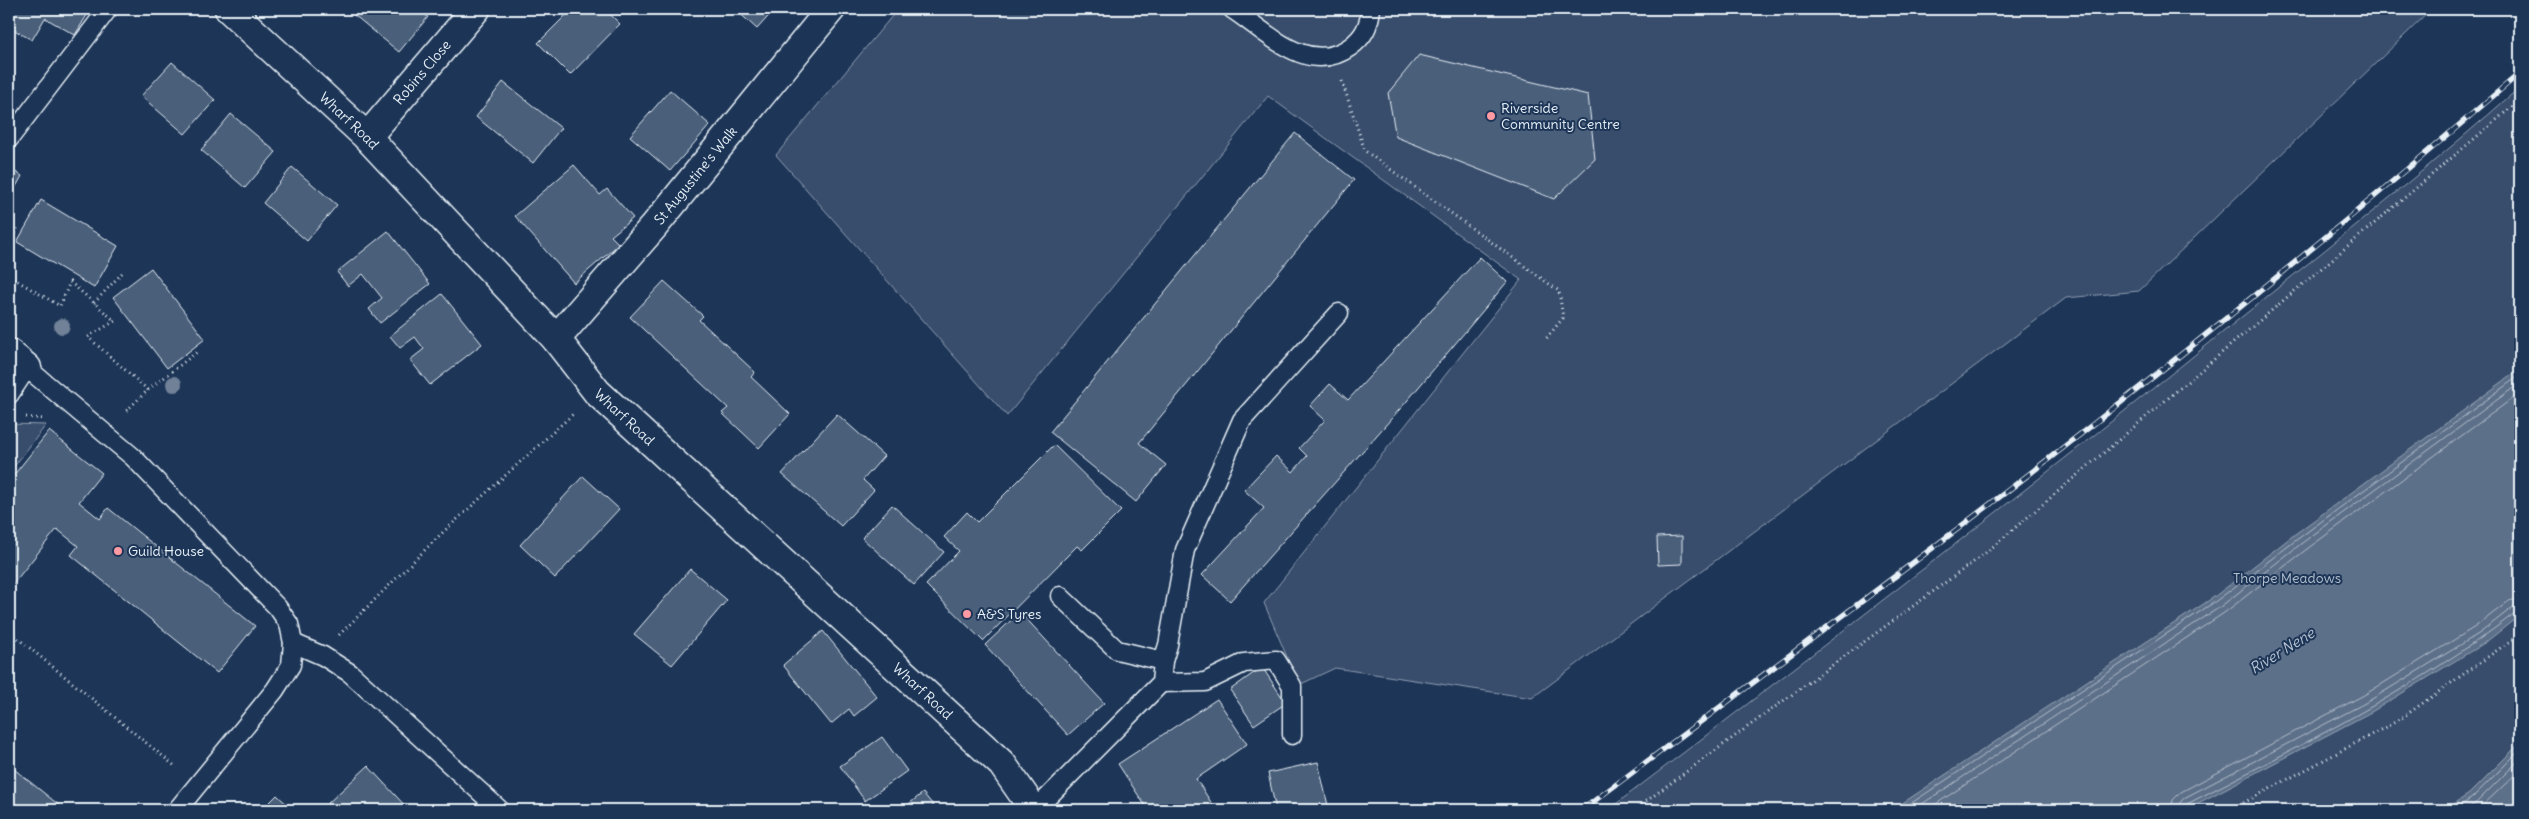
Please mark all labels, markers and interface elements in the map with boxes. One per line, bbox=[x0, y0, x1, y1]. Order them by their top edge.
street label: Robins Close bbox=[389, 36, 455, 108]
street label: Wharf Road bbox=[316, 88, 383, 153]
place label: Riverside Community Centre bbox=[1501, 99, 1620, 133]
marker: Riverside Community Centre bbox=[1485, 110, 1497, 122]
street label: St Augustine's Walk bbox=[650, 123, 741, 228]
street label: Wharf Road bbox=[591, 385, 658, 449]
place label: Guild House bbox=[128, 542, 204, 560]
marker: Guild House bbox=[112, 545, 124, 557]
park label: Thorpe Meadows bbox=[2233, 569, 2341, 587]
place label: A&S Tyres bbox=[977, 605, 1041, 623]
marker: A&S Tyres bbox=[961, 608, 973, 620]
water label: River Nene bbox=[2246, 623, 2319, 678]
street label: Wharf Road bbox=[889, 659, 956, 723]

